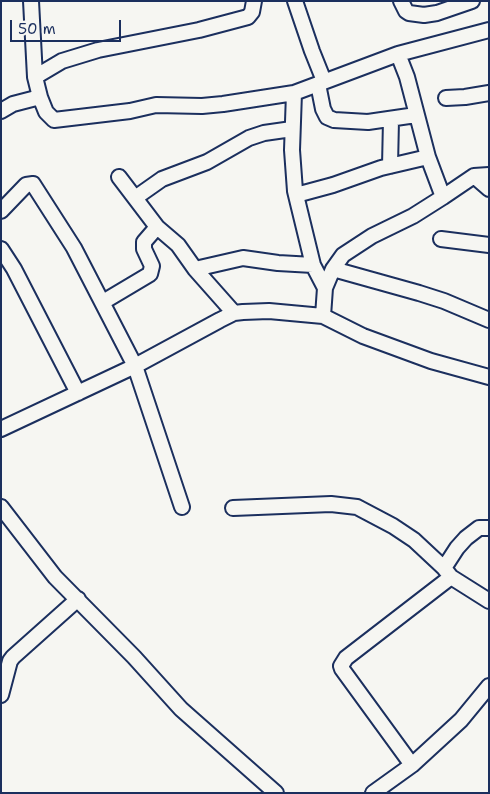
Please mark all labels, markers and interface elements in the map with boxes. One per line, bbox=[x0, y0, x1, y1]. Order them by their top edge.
scale bar bbox=[12, 10, 124, 42]
text: 50 m bbox=[18, 19, 56, 39]

